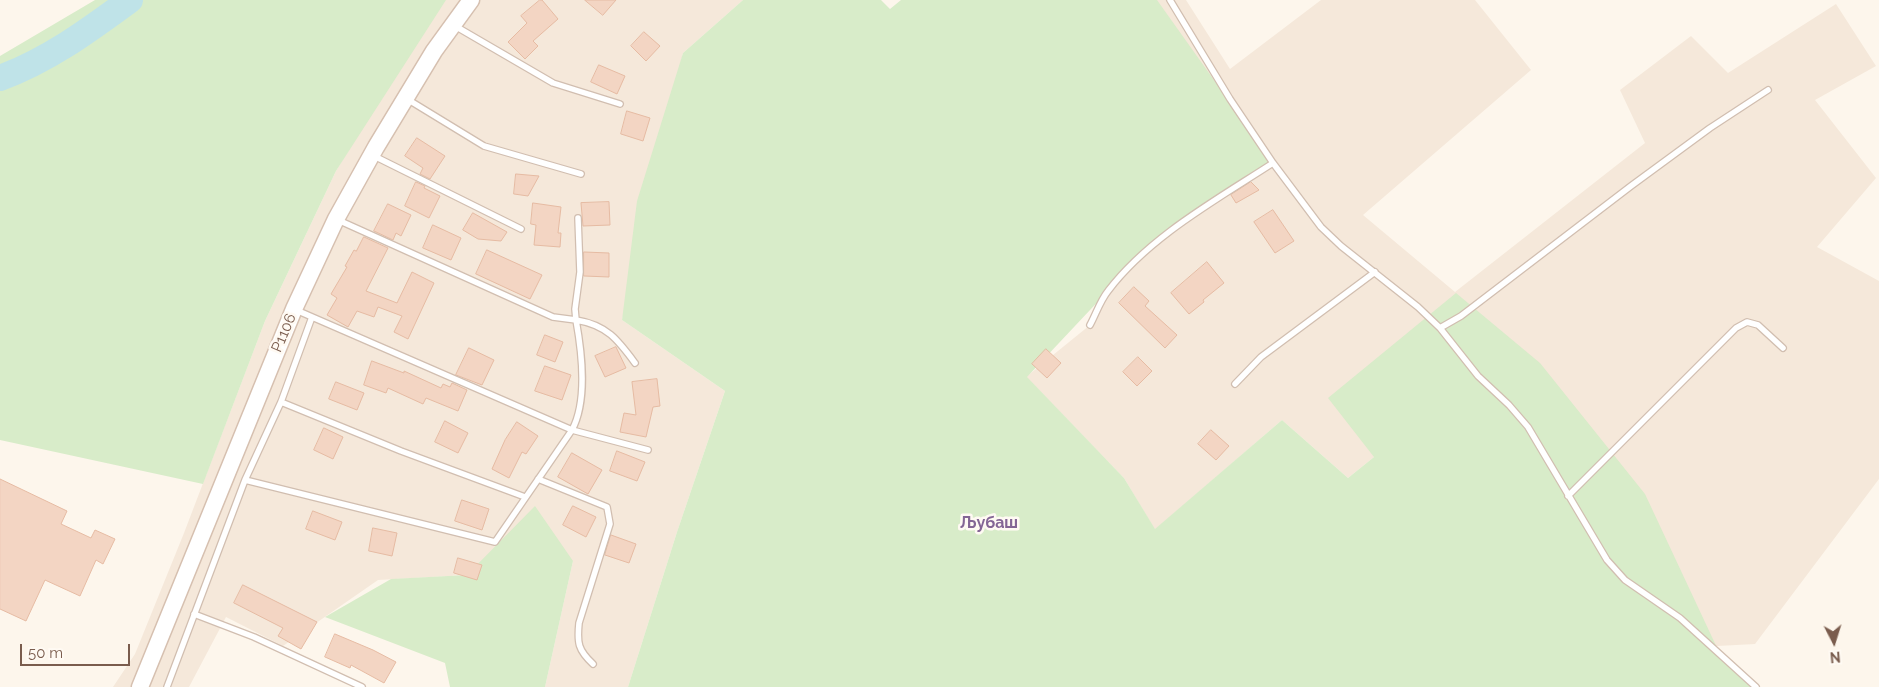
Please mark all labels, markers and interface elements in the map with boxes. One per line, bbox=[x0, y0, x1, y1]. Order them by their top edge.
street label: P1106 bbox=[268, 311, 300, 355]
district label: Љубаш bbox=[960, 513, 1018, 533]
north arrow bbox=[1809, 617, 1859, 667]
scale bar bbox=[22, 634, 132, 666]
text: 50 m bbox=[28, 644, 63, 662]
text: N bbox=[1829, 649, 1841, 665]

